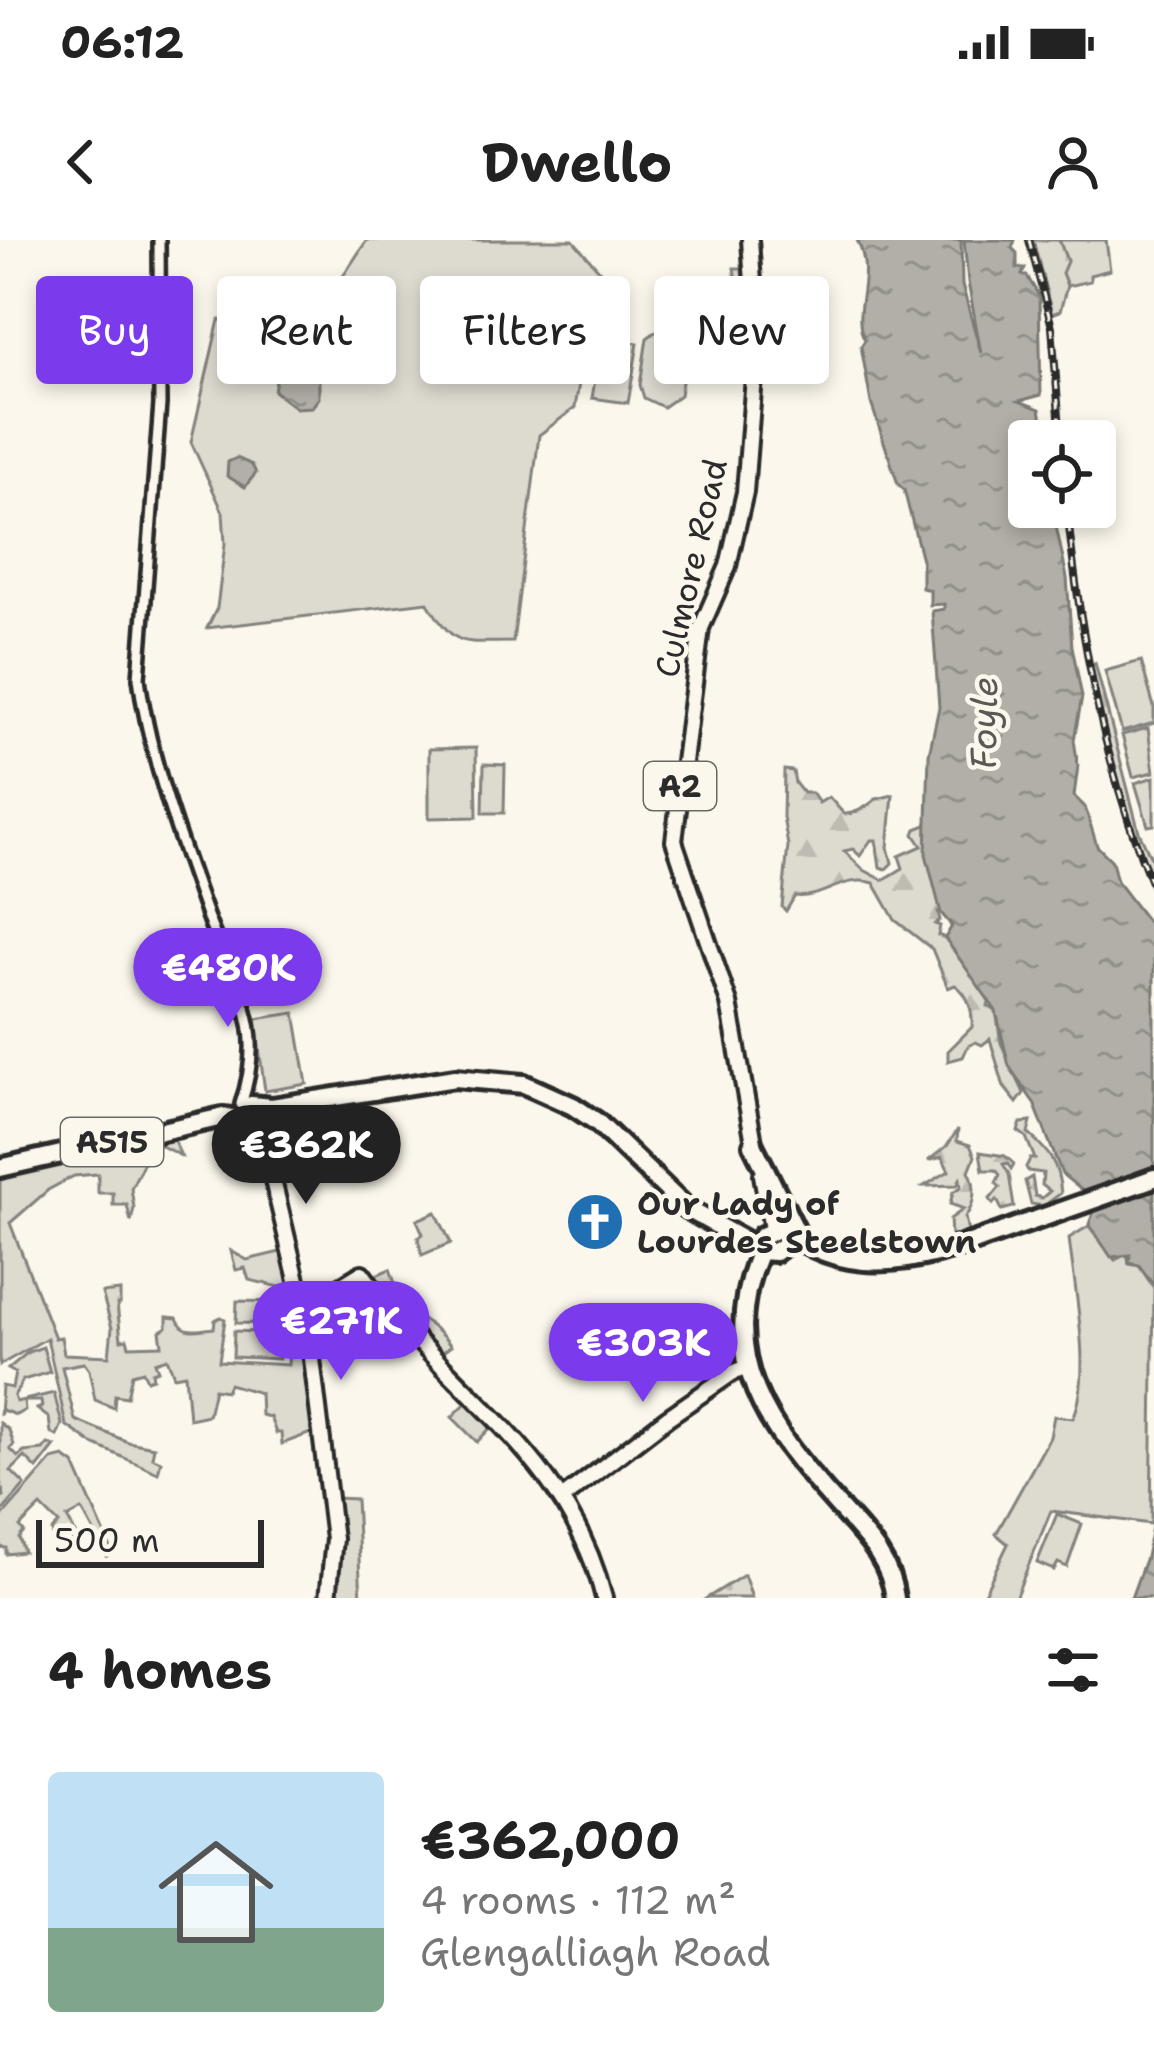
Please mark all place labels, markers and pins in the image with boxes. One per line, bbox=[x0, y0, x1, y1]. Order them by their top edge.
pin: €480K bbox=[144, 928, 312, 1030]
pin: €362K bbox=[222, 1105, 390, 1207]
place label: Our Lady of Lourdes Steelstown bbox=[637, 1181, 977, 1264]
church icon: Our Lady of Lourdes Steelstown bbox=[564, 1191, 626, 1253]
pin: €271K bbox=[257, 1281, 425, 1383]
pin: €303K bbox=[559, 1303, 727, 1405]

